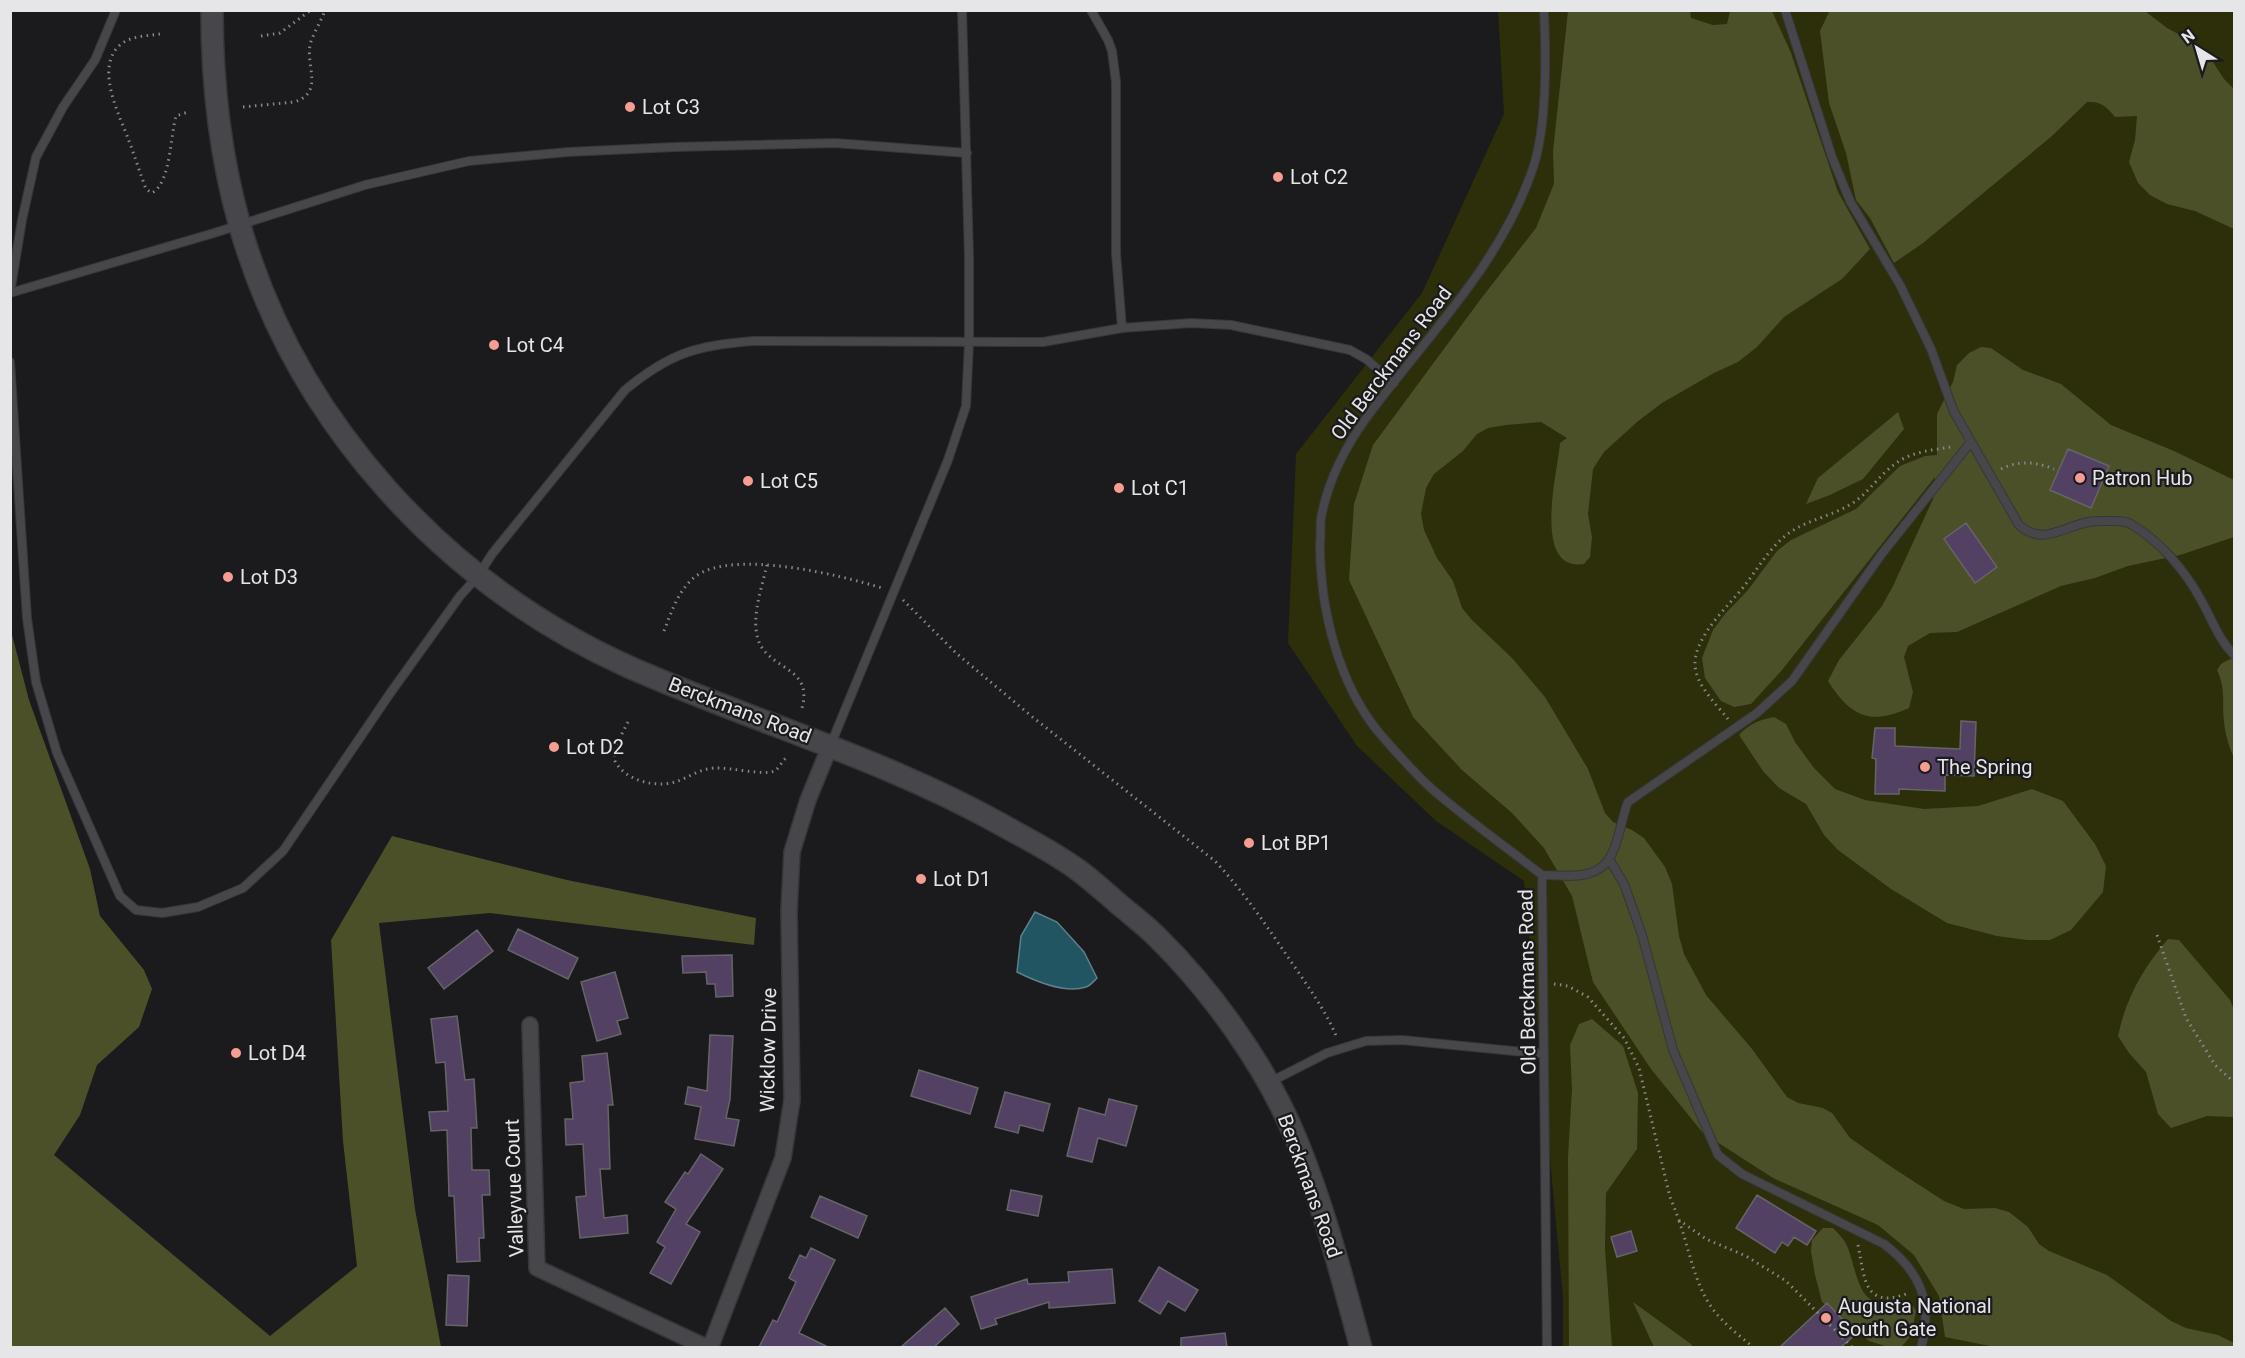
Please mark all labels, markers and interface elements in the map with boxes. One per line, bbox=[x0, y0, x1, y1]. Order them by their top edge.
north arrow bbox=[2167, 18, 2227, 78]
text: N bbox=[2178, 25, 2199, 47]
place label: Lot C3 bbox=[642, 95, 700, 119]
marker: Lot C3 bbox=[623, 100, 637, 114]
place label: Lot C2 bbox=[1290, 165, 1348, 189]
marker: Lot C2 bbox=[1271, 170, 1285, 184]
street label: Old Berckmans Road bbox=[1326, 282, 1456, 444]
place label: Lot C4 bbox=[506, 333, 564, 357]
marker: Lot C4 bbox=[487, 338, 501, 352]
place label: Patron Hub bbox=[2092, 466, 2192, 490]
place label: Lot C5 bbox=[760, 469, 818, 493]
marker: Patron Hub bbox=[2073, 471, 2087, 485]
marker: Lot C5 bbox=[741, 474, 755, 488]
place label: Lot C1 bbox=[1131, 476, 1189, 500]
marker: Lot C1 bbox=[1112, 481, 1126, 495]
place label: Lot D3 bbox=[240, 565, 298, 589]
marker: Lot D3 bbox=[221, 570, 235, 584]
street label: Berckmans Road bbox=[665, 672, 815, 748]
place label: Lot D2 bbox=[566, 735, 624, 759]
marker: Lot D2 bbox=[547, 740, 561, 754]
place label: The Spring bbox=[1937, 755, 2033, 779]
marker: The Spring bbox=[1918, 760, 1932, 774]
place label: Lot BP1 bbox=[1261, 831, 1331, 855]
marker: Lot BP1 bbox=[1242, 836, 1256, 850]
place label: Lot D1 bbox=[933, 867, 991, 891]
marker: Lot D1 bbox=[914, 872, 928, 886]
street label: Old Berckmans Road bbox=[1513, 889, 1541, 1075]
street label: Wicklow Drive bbox=[755, 988, 781, 1112]
place label: Lot D4 bbox=[248, 1041, 306, 1065]
marker: Lot D4 bbox=[229, 1046, 243, 1060]
street label: Berckmans Road bbox=[1273, 1111, 1347, 1261]
street label: Valleyvue Court bbox=[500, 1118, 528, 1258]
place label: Augusta National South Gate bbox=[1838, 1294, 1992, 1341]
marker: Augusta National South Gate bbox=[1819, 1311, 1833, 1325]

